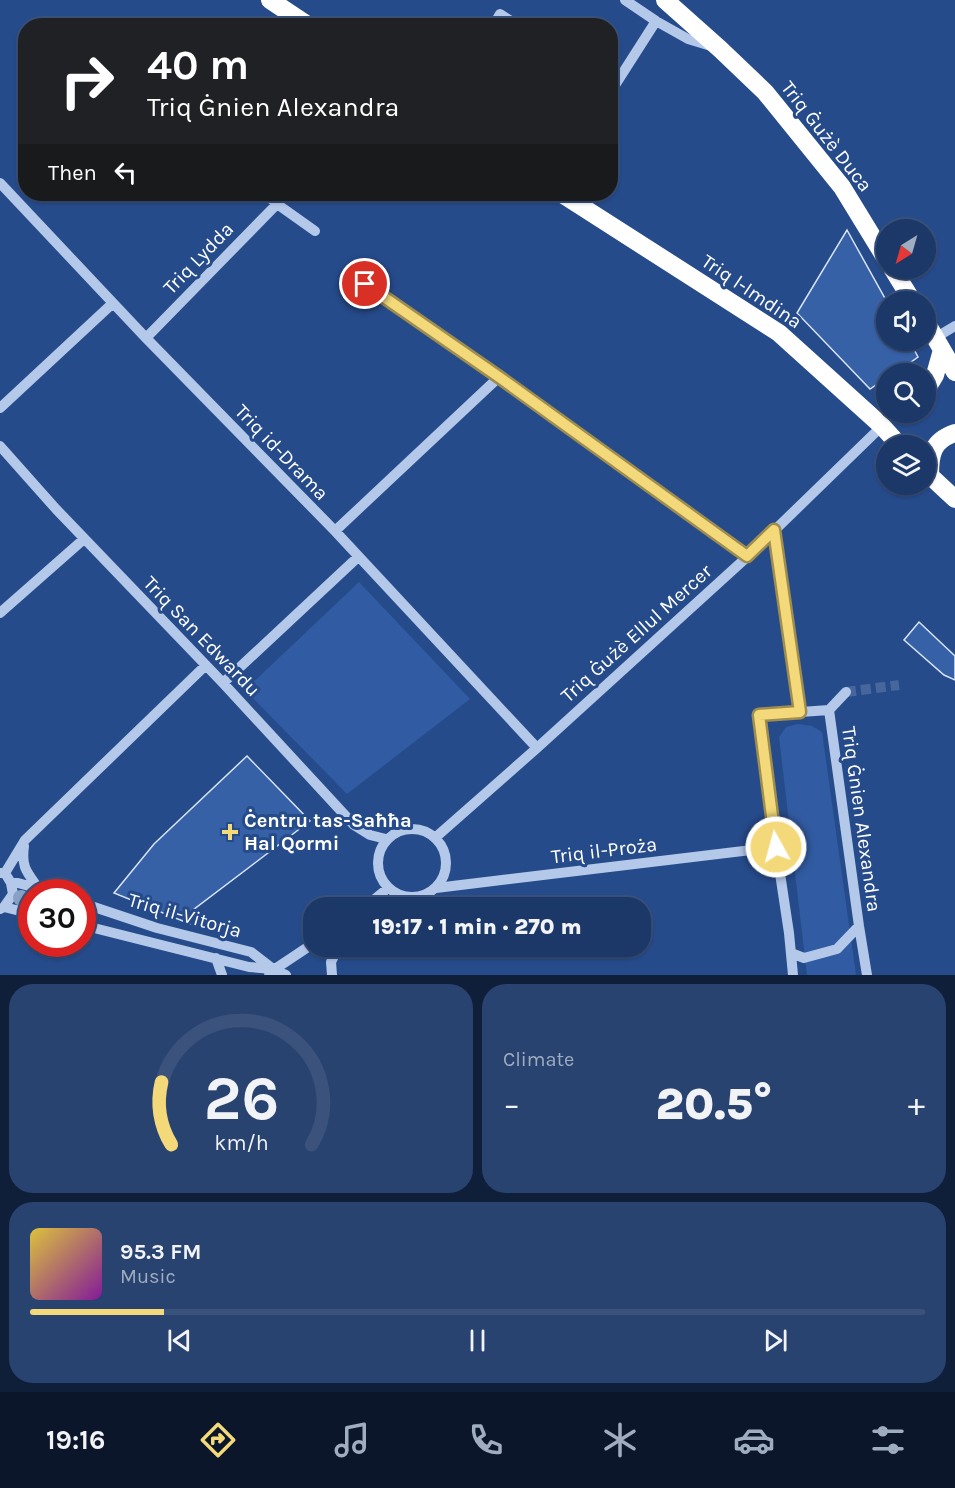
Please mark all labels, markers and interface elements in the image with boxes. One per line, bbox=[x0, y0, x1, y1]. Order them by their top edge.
text: 40 m bbox=[147, 40, 249, 90]
icon: right bbox=[48, 42, 126, 120]
street label: Triq Ġużè Duca bbox=[776, 76, 877, 196]
text: Triq Ġnien Alexandra bbox=[147, 91, 399, 123]
icon: left bbox=[109, 156, 142, 189]
text: Then bbox=[48, 160, 97, 186]
street label: Triq Lydda bbox=[158, 218, 238, 299]
north arrow bbox=[876, 219, 936, 279]
map controls bbox=[876, 219, 936, 495]
street label: Triq l-Imdina bbox=[697, 249, 806, 333]
pin bbox=[339, 258, 390, 309]
icon: arrive bbox=[348, 267, 381, 300]
button: sound bbox=[876, 291, 936, 351]
button: search bbox=[876, 363, 936, 423]
street label: Triq id-Drama bbox=[230, 400, 333, 505]
button: layers bbox=[876, 435, 936, 495]
street label: Triq Ġużè Ellul Mercer bbox=[556, 559, 717, 707]
street label: Triq San Edwardu bbox=[139, 572, 265, 701]
street label: Triq Ġnien Alexandra bbox=[837, 725, 886, 913]
place label: Ċentru tas-Saħħa Ħal Qormi bbox=[244, 808, 412, 855]
position arrow bbox=[744, 815, 808, 879]
marker: Ċentru tas-Saħħa Ħal Qormi bbox=[221, 823, 239, 841]
street label: Triq il-Proża bbox=[550, 833, 658, 868]
speed limit sign: 30 bbox=[18, 879, 96, 957]
street label: Triq il-Vitorja bbox=[126, 888, 244, 943]
text: 19:17 · 1 min · 270 m bbox=[372, 914, 582, 940]
text: Climate bbox=[503, 1048, 574, 1071]
text: 26 bbox=[203, 1062, 279, 1135]
text: 20.5° bbox=[656, 1078, 772, 1130]
text: − bbox=[503, 1085, 520, 1123]
text: + bbox=[908, 1085, 925, 1123]
text: km/h bbox=[214, 1131, 268, 1156]
text: 95.3 FM bbox=[120, 1239, 201, 1265]
text: Music bbox=[120, 1265, 176, 1288]
icon: previous bbox=[163, 1324, 196, 1357]
icon: pause bbox=[461, 1324, 494, 1357]
icon: next bbox=[759, 1324, 792, 1357]
icon: directions bbox=[197, 1419, 239, 1461]
icon: music bbox=[331, 1419, 373, 1461]
icon: phone bbox=[465, 1419, 507, 1461]
icon: climate bbox=[599, 1419, 641, 1461]
icon: car bbox=[733, 1419, 775, 1461]
icon: filters bbox=[867, 1419, 909, 1461]
text: 19:16 bbox=[46, 1424, 105, 1456]

